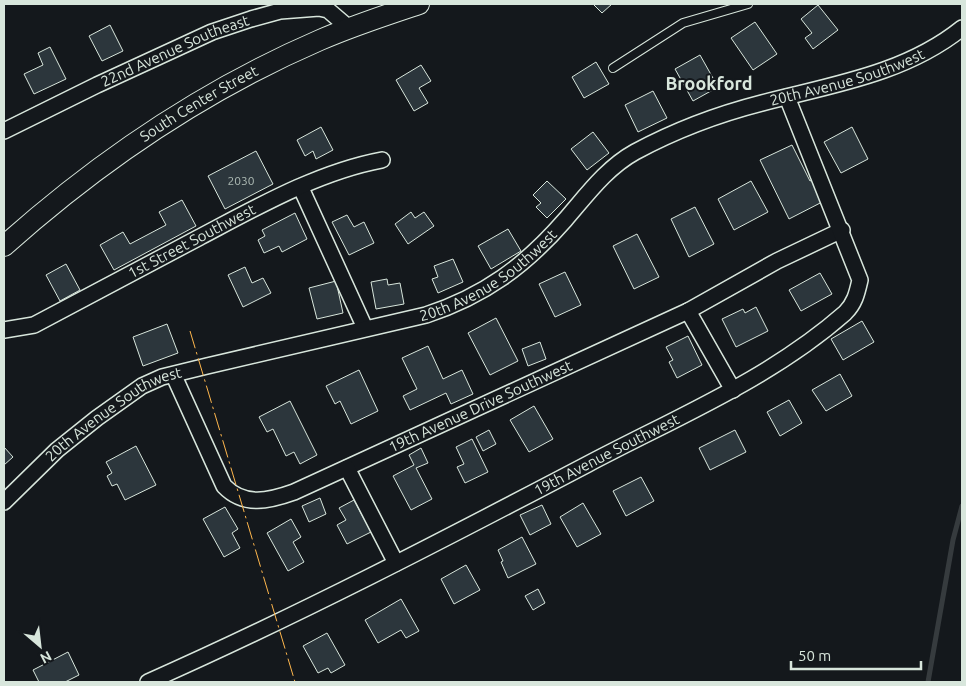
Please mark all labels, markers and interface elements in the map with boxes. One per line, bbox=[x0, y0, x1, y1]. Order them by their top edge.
street label: 22nd Avenue Southeast bbox=[98, 11, 251, 90]
street label: 20th Avenue Southwest bbox=[768, 45, 927, 109]
street label: South Center Street bbox=[137, 62, 261, 145]
district label: Brookford bbox=[665, 73, 753, 93]
house number: 2030 bbox=[227, 174, 255, 187]
street label: 1st Street Southwest bbox=[125, 200, 258, 281]
street label: 20th Avenue Southwest bbox=[418, 226, 560, 324]
street label: 19th Avenue Drive Southwest bbox=[386, 356, 575, 455]
street label: 20th Avenue Southwest bbox=[42, 364, 183, 465]
street label: 19th Avenue Southwest bbox=[531, 410, 682, 499]
north arrow bbox=[15, 621, 65, 671]
scale bar bbox=[791, 638, 921, 670]
text: 50 m bbox=[798, 647, 831, 664]
text: N bbox=[38, 648, 54, 667]

